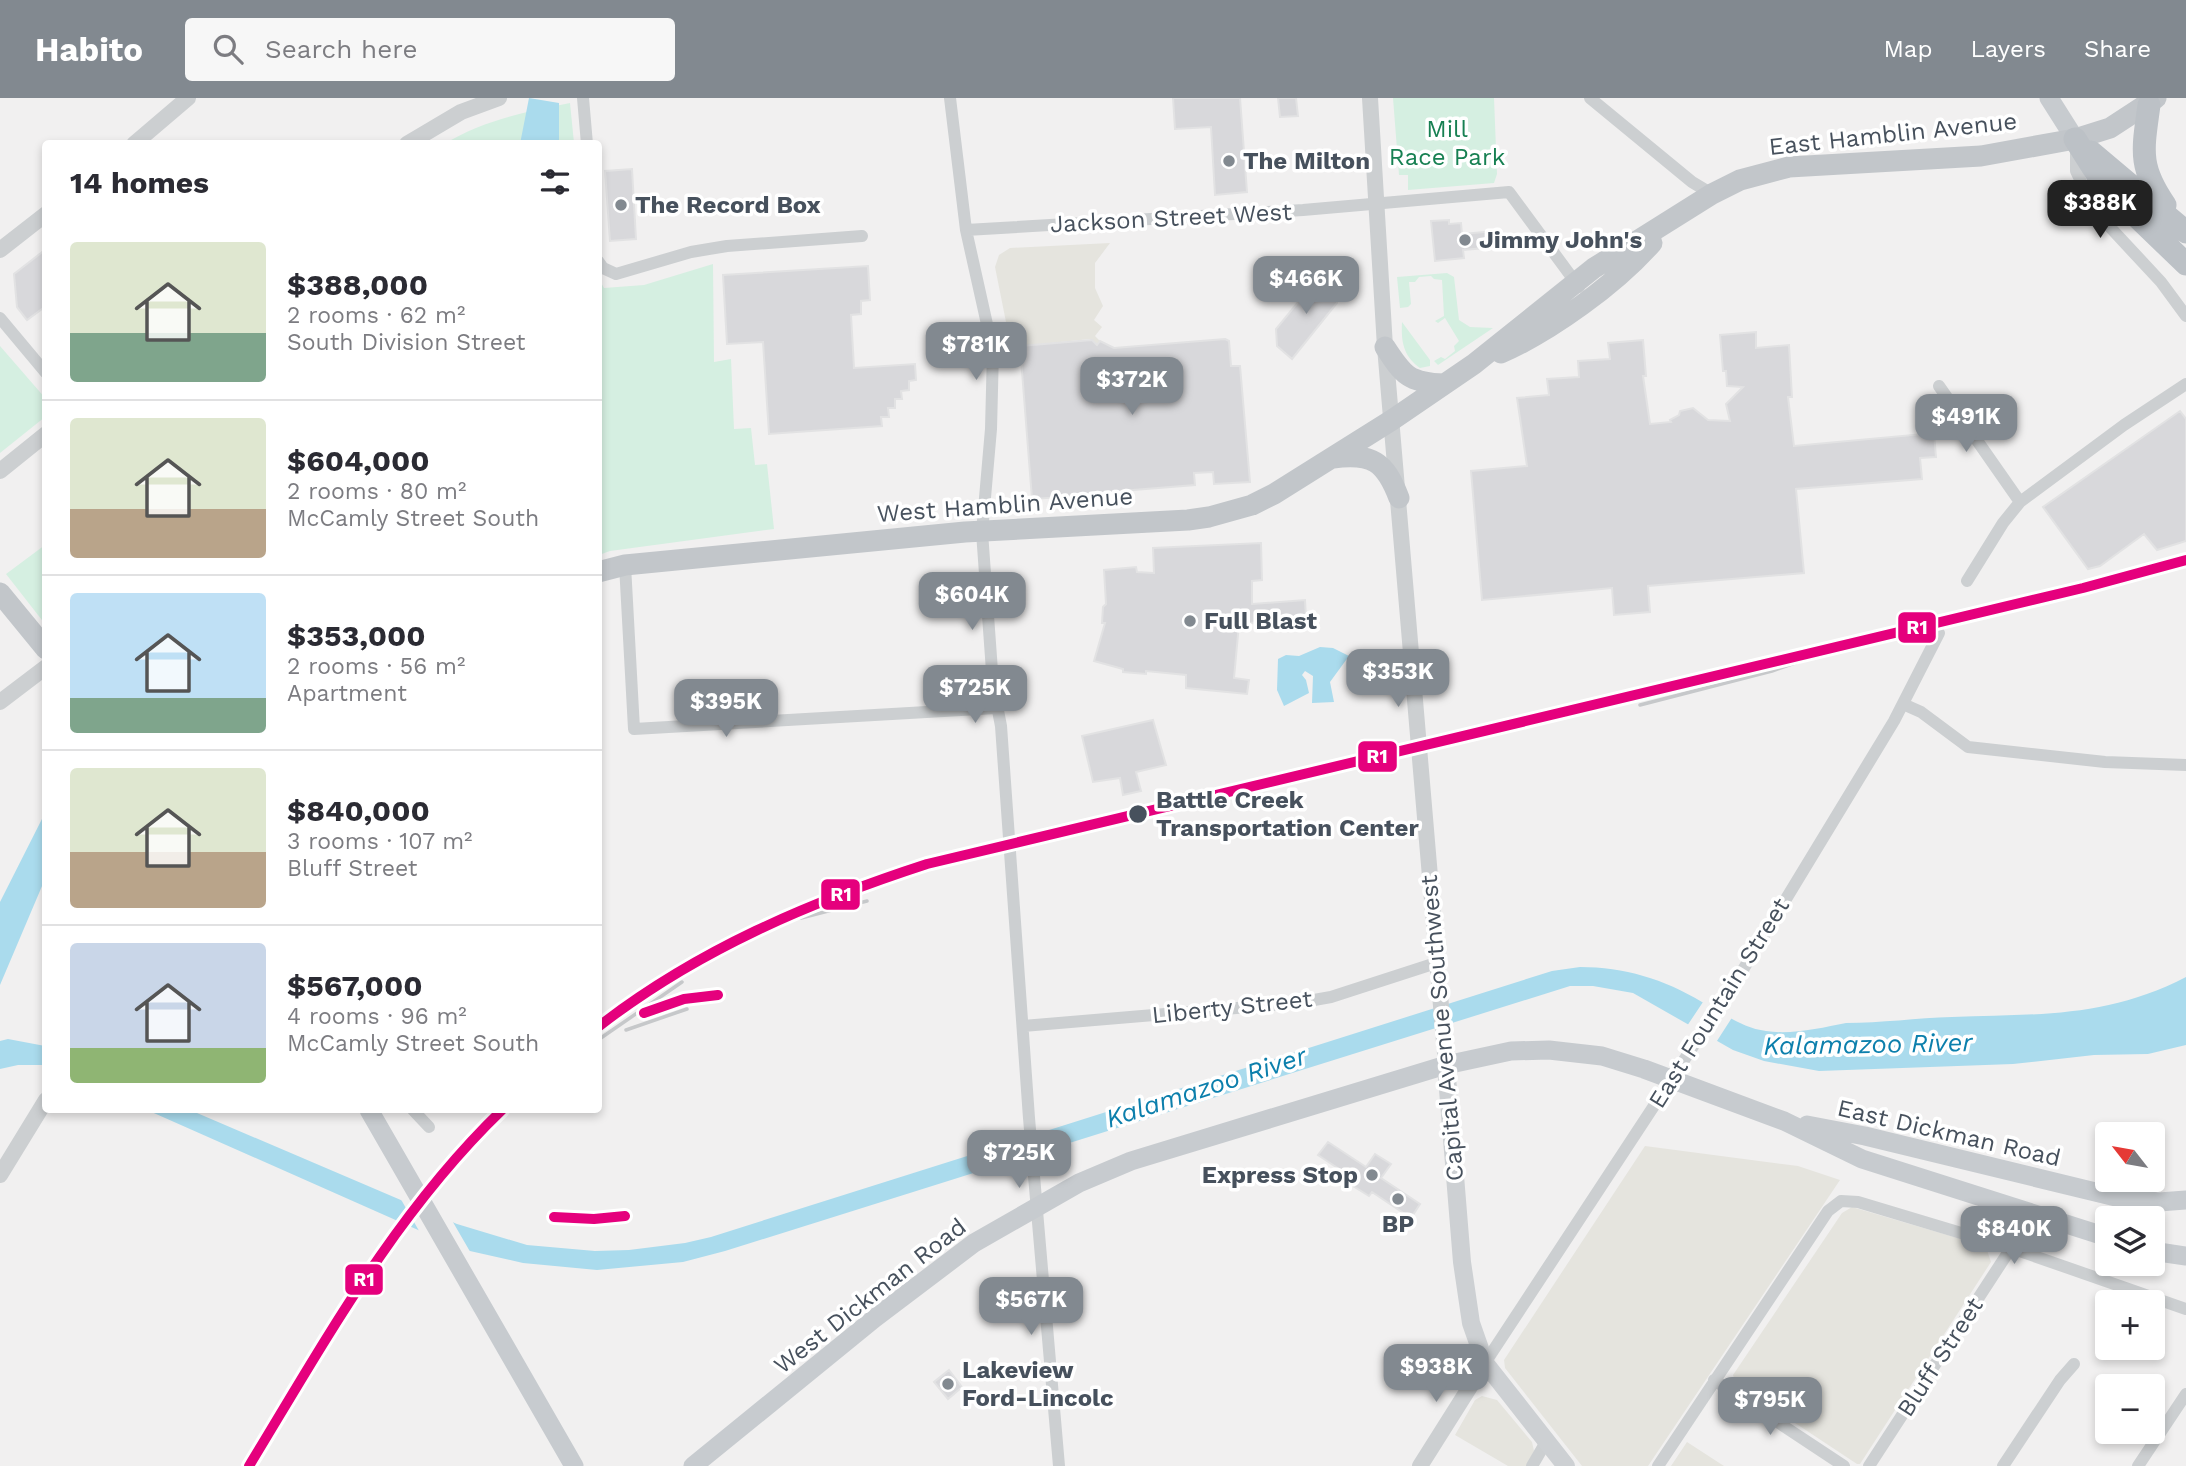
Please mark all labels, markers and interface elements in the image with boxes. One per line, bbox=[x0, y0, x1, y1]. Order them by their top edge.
search box bbox=[185, 18, 675, 81]
text: Habito bbox=[35, 30, 143, 69]
icon: search bbox=[209, 30, 247, 68]
text: Search here bbox=[265, 34, 417, 64]
text: Map bbox=[1884, 35, 1932, 63]
text: Layers bbox=[1970, 35, 2046, 63]
text: Share bbox=[2084, 35, 2151, 63]
street label: East Hamblin Avenue bbox=[1767, 107, 2019, 161]
park label: Mill Race Park bbox=[1389, 115, 1506, 171]
place label: The Milton bbox=[1243, 147, 1370, 175]
marker: The Milton bbox=[1221, 153, 1237, 169]
icon: filters bbox=[536, 163, 574, 201]
text: 14 homes bbox=[70, 165, 209, 200]
pin: $388K bbox=[2051, 180, 2149, 240]
text: $388K bbox=[2063, 189, 2137, 216]
place label: The Record Box bbox=[635, 191, 821, 219]
marker: The Record Box bbox=[613, 197, 629, 213]
street label: Jackson Street West bbox=[1049, 198, 1293, 238]
place label: Jimmy John's bbox=[1479, 226, 1642, 254]
marker: Jimmy John's bbox=[1457, 232, 1473, 248]
pin: $466K bbox=[1257, 256, 1355, 316]
text: $466K bbox=[1269, 265, 1343, 292]
text: $388,000 bbox=[287, 267, 428, 302]
icon: home bbox=[126, 270, 210, 354]
text: 2 rooms · 62 m² bbox=[287, 302, 465, 329]
pin: $781K bbox=[927, 322, 1025, 382]
text: South Division Street bbox=[287, 329, 525, 356]
text: $781K bbox=[942, 331, 1010, 358]
pin: $372K bbox=[1083, 358, 1181, 417]
text: $372K bbox=[1096, 366, 1168, 393]
pin: $491K bbox=[1917, 394, 2015, 454]
text: $491K bbox=[1931, 403, 2001, 430]
text: $604,000 bbox=[287, 443, 430, 478]
icon: home bbox=[126, 446, 210, 530]
text: 2 rooms · 80 m² bbox=[287, 478, 466, 505]
street label: West Hamblin Avenue bbox=[876, 482, 1134, 528]
text: McCamly Street South bbox=[287, 505, 539, 532]
pin: $604K bbox=[923, 573, 1021, 632]
text: $604K bbox=[935, 581, 1009, 608]
place label: Full Blast bbox=[1204, 607, 1318, 635]
line badge: R1 bbox=[1897, 611, 1937, 644]
marker: Full Blast bbox=[1182, 613, 1198, 629]
text: R1 bbox=[1906, 616, 1928, 639]
text: $353,000 bbox=[287, 618, 426, 653]
icon: home bbox=[126, 621, 210, 705]
pin: $353K bbox=[1349, 650, 1447, 709]
text: 2 rooms · 56 m² bbox=[287, 653, 465, 680]
text: $353K bbox=[1362, 658, 1434, 685]
pin: $725K bbox=[926, 666, 1024, 725]
text: $725K bbox=[939, 674, 1011, 701]
text: Apartment bbox=[287, 680, 407, 707]
pin: $395K bbox=[677, 680, 775, 739]
text: $395K bbox=[690, 688, 762, 715]
line badge: R1 bbox=[1357, 740, 1398, 773]
text: R1 bbox=[1366, 745, 1388, 768]
place label: Battle Creek Transportation Center bbox=[1156, 786, 1419, 842]
text: $840,000 bbox=[287, 793, 430, 828]
icon: home bbox=[126, 796, 210, 880]
marker: Battle Creek Transportation Center bbox=[1127, 803, 1149, 825]
text: 3 rooms · 107 m² bbox=[287, 828, 473, 855]
text: Bluff Street bbox=[287, 855, 417, 882]
street label: Capital Avenue Southwest bbox=[1415, 874, 1469, 1182]
line badge: R1 bbox=[820, 878, 861, 911]
text: R1 bbox=[830, 883, 852, 906]
street label: East Fountain Street bbox=[1643, 893, 1795, 1113]
text: $567,000 bbox=[287, 968, 423, 1003]
icon: home bbox=[126, 971, 210, 1055]
street label: Liberty Street bbox=[1150, 985, 1314, 1029]
text: 4 rooms · 96 m² bbox=[287, 1003, 467, 1030]
water label: Kalamazoo River bbox=[1763, 1027, 1974, 1061]
text: McCamly Street South bbox=[287, 1030, 539, 1057]
water label: Kalamazoo River bbox=[1102, 1040, 1311, 1134]
street label: East Dickman Road bbox=[1835, 1094, 2063, 1172]
north arrow bbox=[2095, 1122, 2165, 1192]
map controls bbox=[2095, 1122, 2165, 1444]
pin: $725K bbox=[970, 1130, 1068, 1190]
text: $725K bbox=[983, 1139, 1055, 1166]
place label: Express Stop bbox=[1202, 1161, 1358, 1189]
marker: Express Stop bbox=[1364, 1167, 1380, 1183]
marker: BP bbox=[1390, 1191, 1406, 1207]
pin: $840K bbox=[1965, 1206, 2063, 1266]
button: layers bbox=[2095, 1206, 2165, 1276]
place label: BP bbox=[1382, 1210, 1414, 1238]
street label: West Dickman Road bbox=[769, 1212, 971, 1380]
text: $840K bbox=[1977, 1215, 2051, 1242]
line badge: R1 bbox=[344, 1263, 384, 1296]
text: R1 bbox=[353, 1268, 375, 1291]
pin: $567K bbox=[982, 1278, 1080, 1337]
text: $567K bbox=[995, 1286, 1067, 1313]
button: + bbox=[2095, 1290, 2165, 1360]
street label: Bluff Street bbox=[1891, 1292, 1989, 1422]
pin: $938K bbox=[1387, 1344, 1485, 1404]
text: $938K bbox=[1400, 1353, 1472, 1380]
place label: Lakeview Ford-Lincolc bbox=[962, 1356, 1114, 1412]
button: − bbox=[2095, 1374, 2165, 1444]
marker: Lakeview Ford-Lincolc bbox=[940, 1376, 956, 1392]
pin: $795K bbox=[1721, 1378, 1819, 1437]
text: $795K bbox=[1734, 1386, 1806, 1413]

